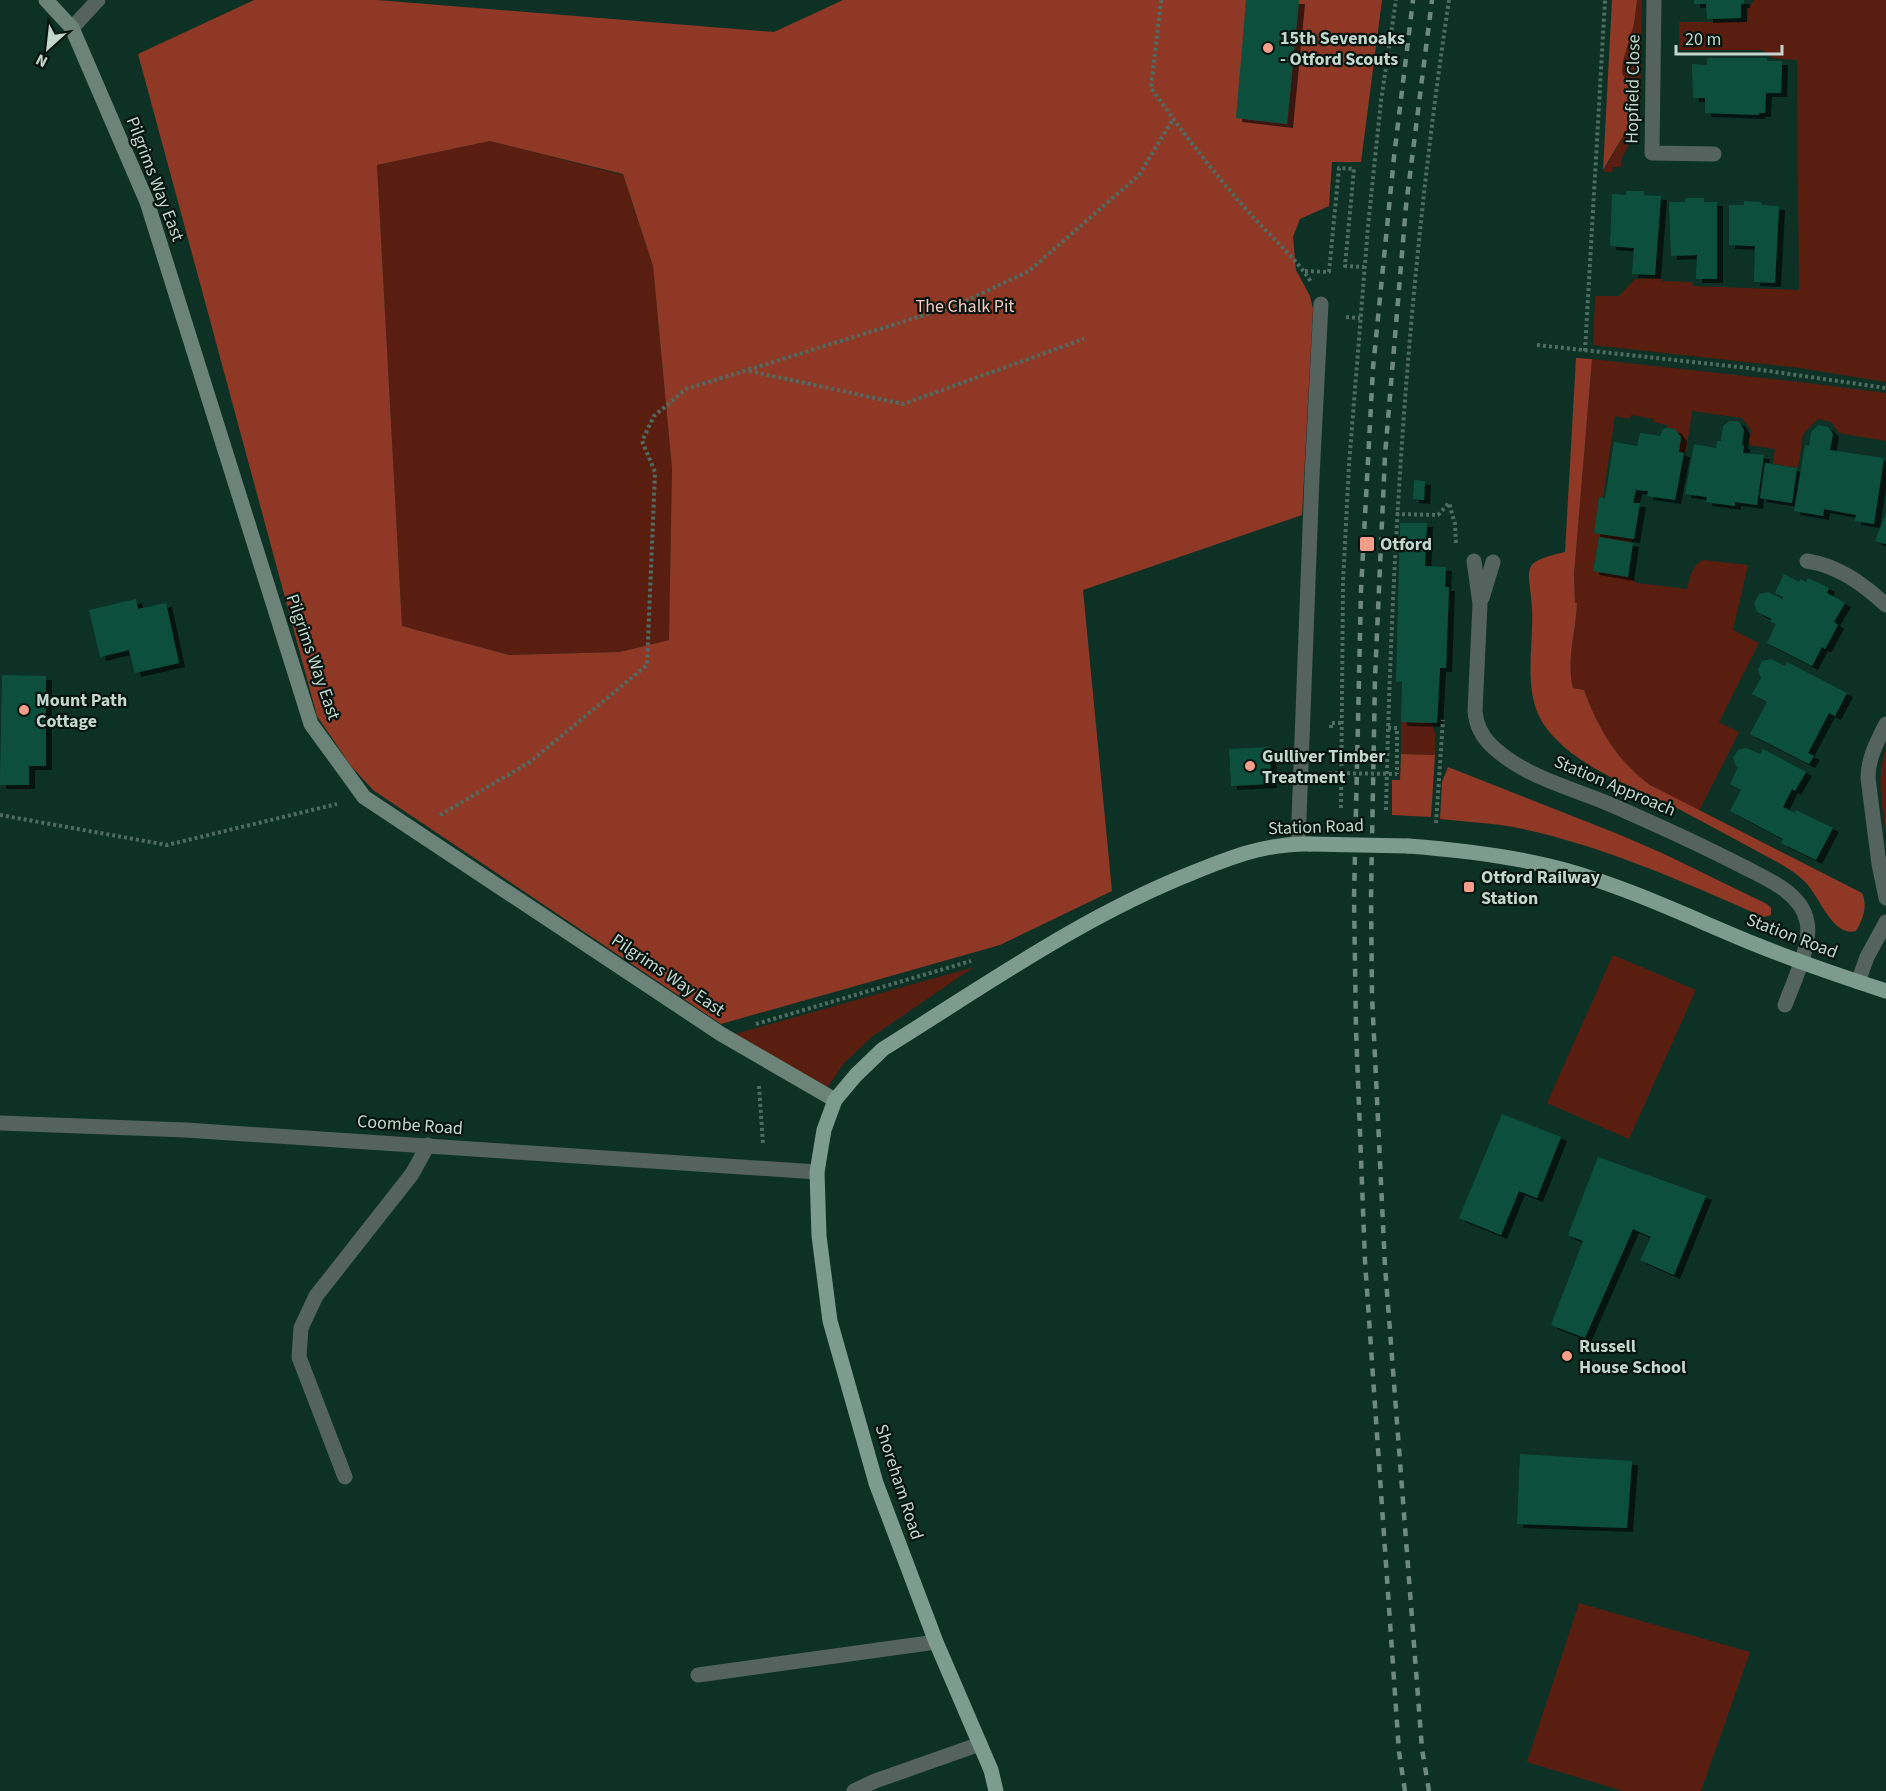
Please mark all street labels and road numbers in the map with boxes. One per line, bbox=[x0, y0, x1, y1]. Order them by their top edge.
street label: Hopfield Close bbox=[1620, 34, 1646, 144]
street label: Pilgrims Way East bbox=[120, 113, 190, 245]
street label: Pilgrims Way East bbox=[280, 591, 346, 723]
street label: Station Approach bbox=[1550, 749, 1680, 823]
street label: Station Road bbox=[1268, 813, 1364, 841]
street label: Station Road bbox=[1743, 907, 1841, 965]
street label: Pilgrims Way East bbox=[606, 928, 730, 1022]
street label: Coombe Road bbox=[356, 1109, 464, 1141]
street label: Shoreham Road bbox=[869, 1421, 929, 1543]

